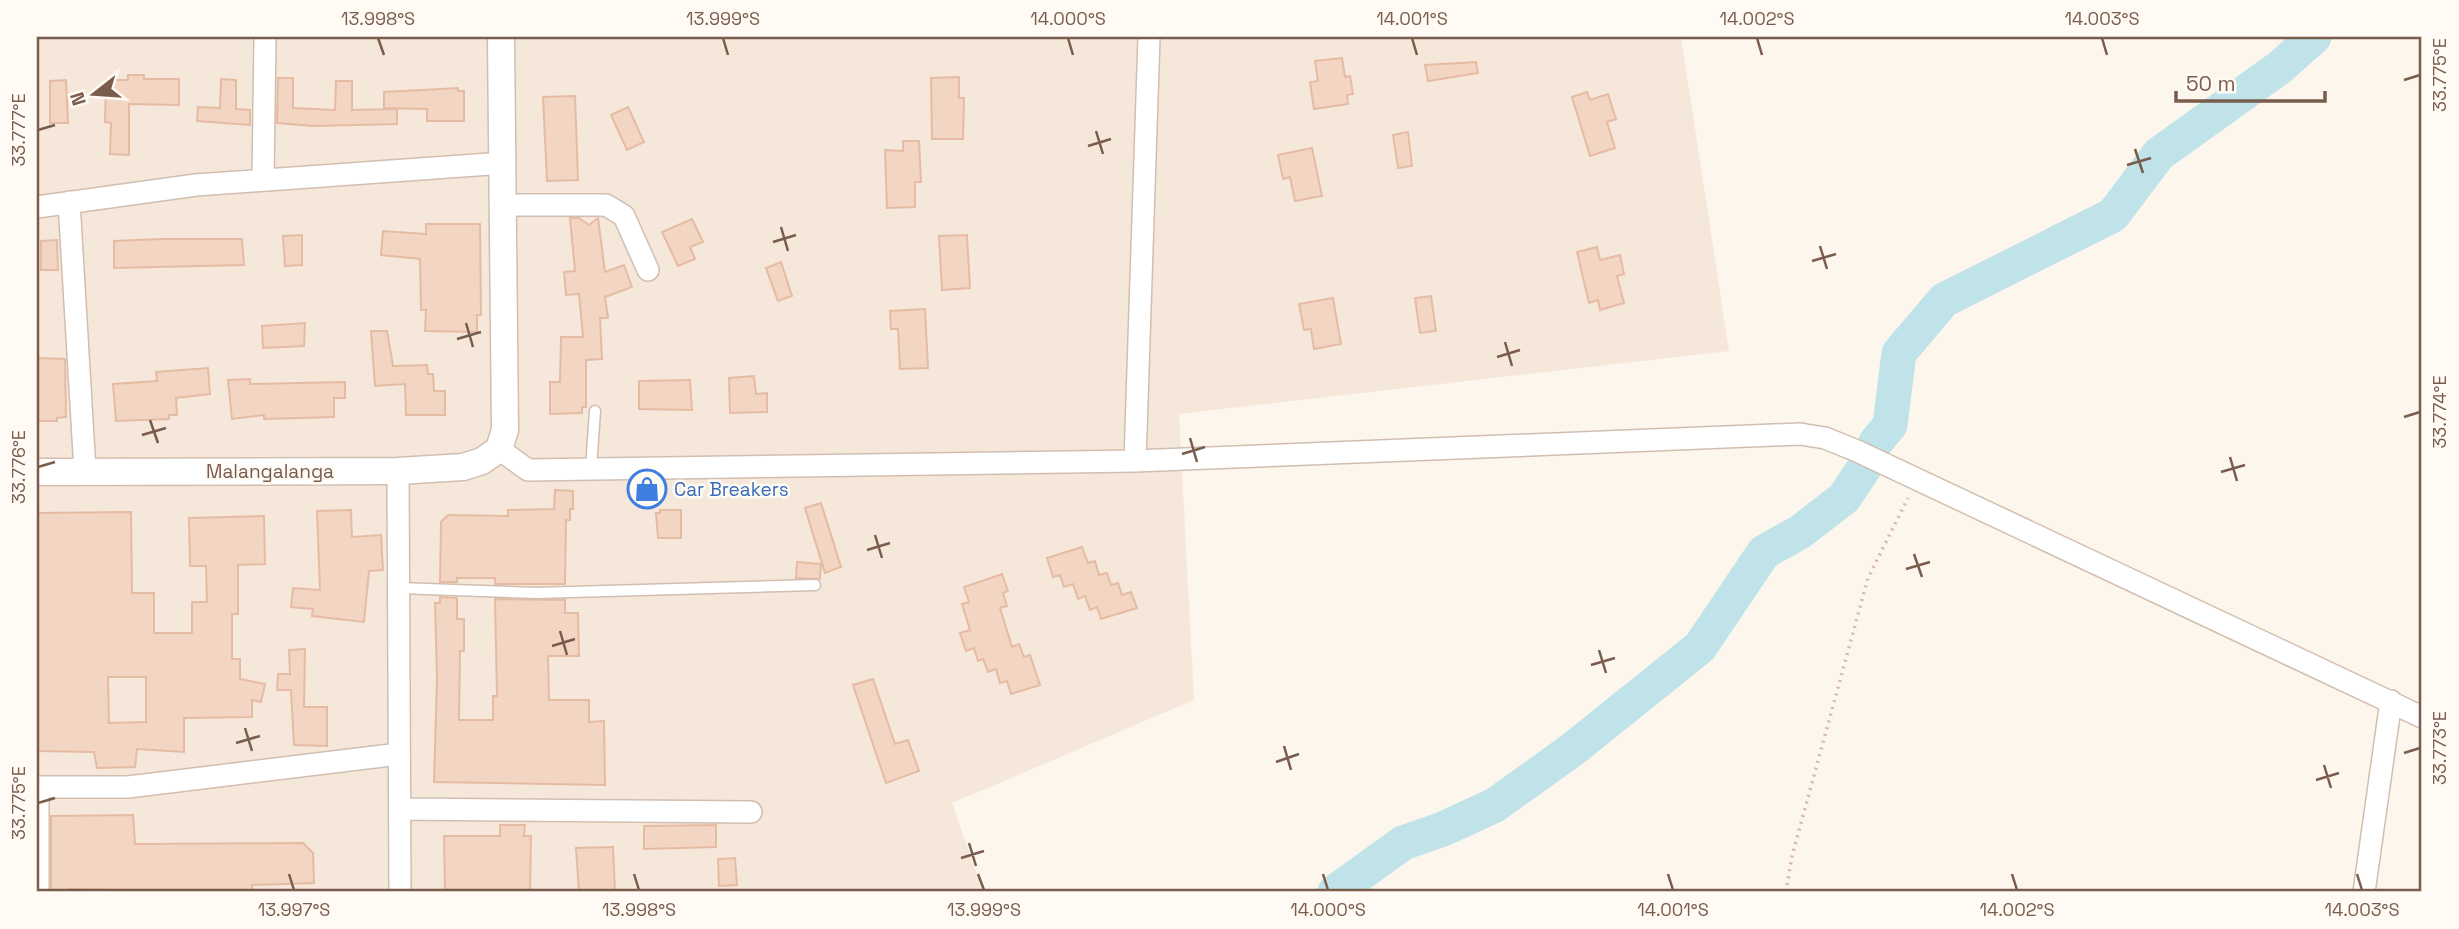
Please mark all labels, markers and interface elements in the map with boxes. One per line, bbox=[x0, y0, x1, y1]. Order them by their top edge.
text: 13.998°S bbox=[341, 7, 415, 30]
text: 13.999°S bbox=[686, 7, 760, 30]
text: 14.000°S bbox=[1030, 7, 1106, 30]
text: 14.001°S bbox=[1376, 7, 1448, 30]
text: 14.002°S bbox=[1720, 7, 1794, 30]
text: 14.003°S bbox=[2065, 7, 2139, 30]
text: 33.775°E bbox=[2428, 38, 2451, 112]
north arrow bbox=[60, 60, 130, 130]
scale bar bbox=[2176, 60, 2324, 104]
text: 50 m bbox=[2186, 70, 2236, 97]
text: N bbox=[64, 89, 92, 109]
text: 33.777°E bbox=[7, 93, 30, 167]
text: 33.774°E bbox=[2428, 375, 2451, 449]
text: 33.776°E bbox=[7, 430, 30, 504]
street label: Malangalanga bbox=[206, 459, 334, 484]
shop icon: Car Breakers bbox=[626, 468, 668, 510]
place label: Car Breakers bbox=[674, 477, 789, 502]
text: 33.773°E bbox=[2428, 711, 2451, 785]
text: 33.775°E bbox=[7, 766, 30, 840]
text: 13.997°S bbox=[258, 898, 330, 921]
text: 13.998°S bbox=[602, 898, 676, 921]
text: 13.999°S bbox=[947, 898, 1021, 921]
text: 14.000°S bbox=[1290, 898, 1366, 921]
text: 14.001°S bbox=[1637, 898, 1709, 921]
text: 14.002°S bbox=[1980, 898, 2054, 921]
text: 14.003°S bbox=[2325, 898, 2399, 921]

